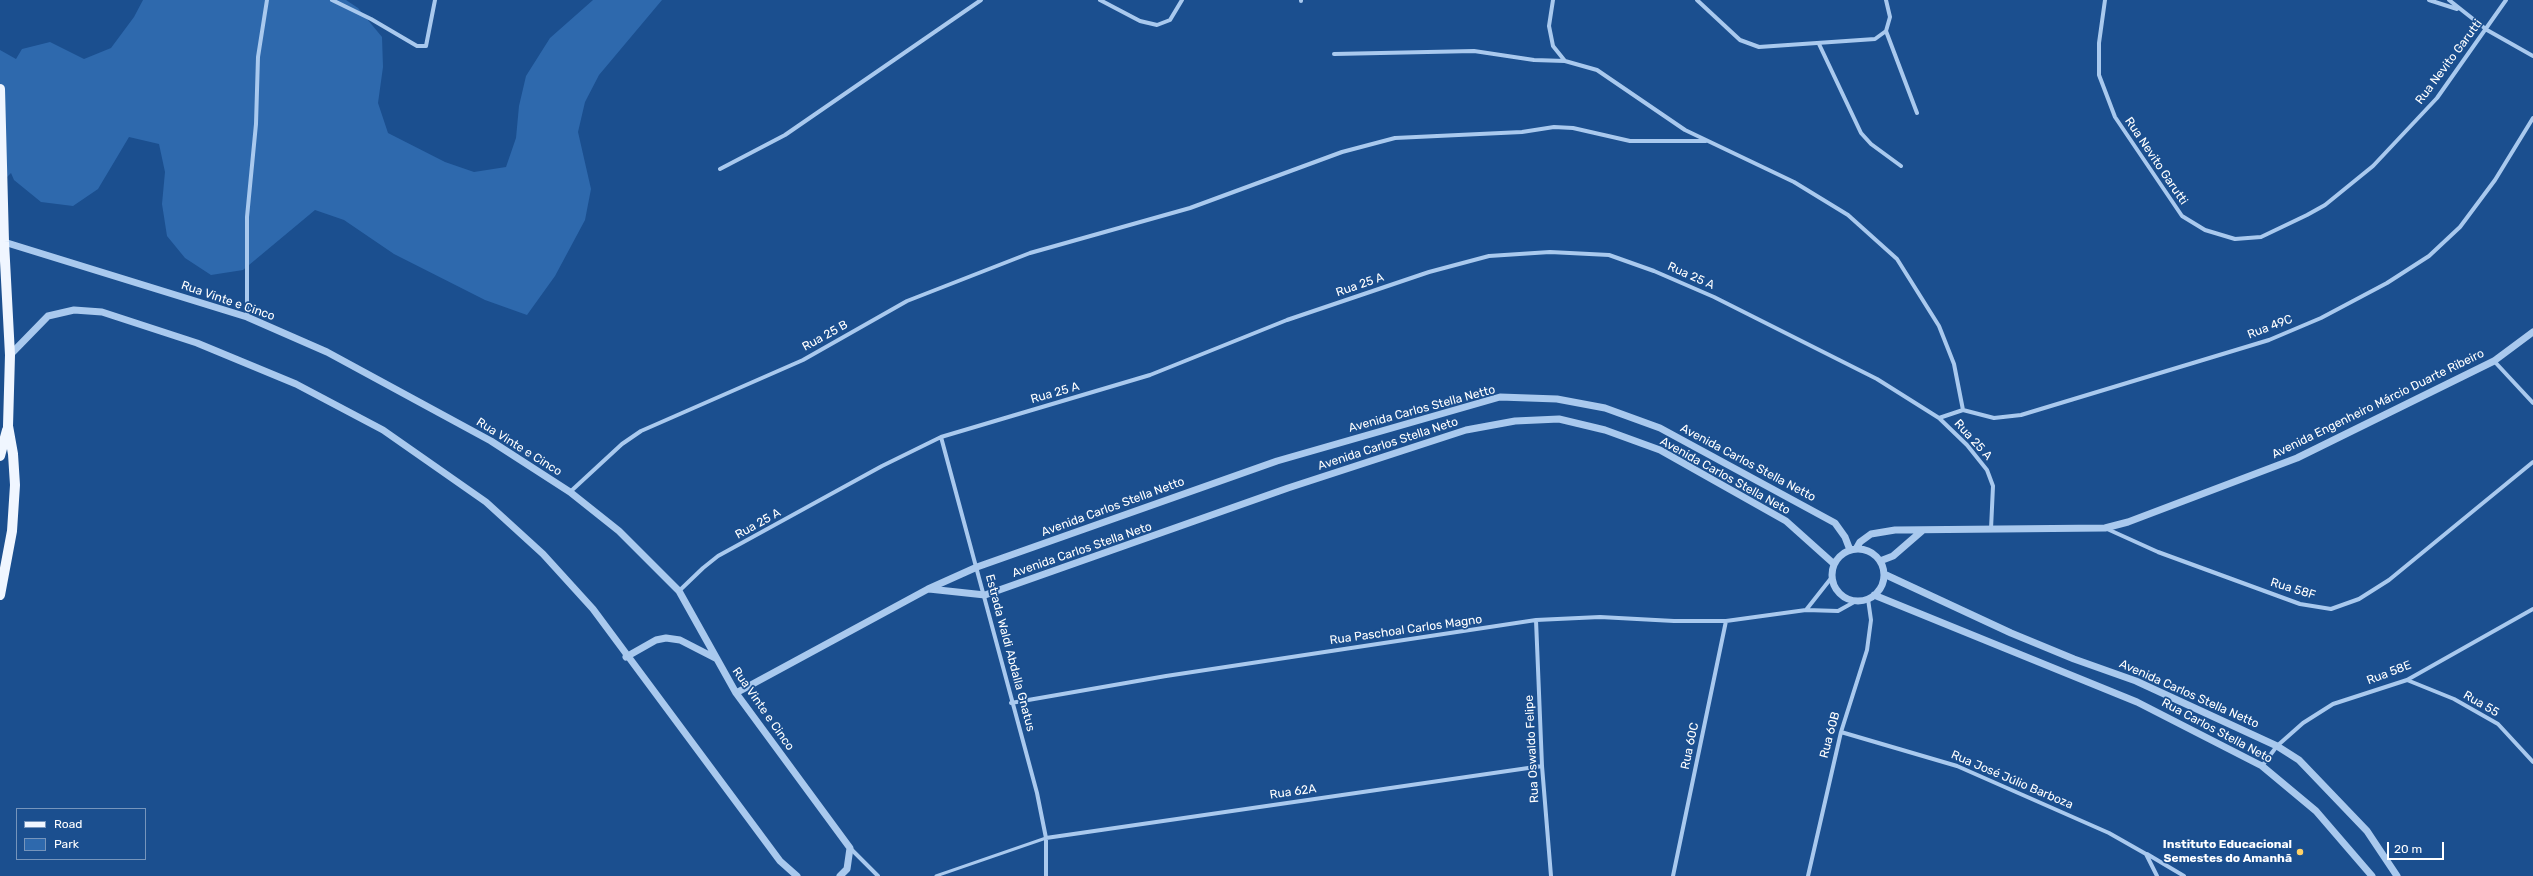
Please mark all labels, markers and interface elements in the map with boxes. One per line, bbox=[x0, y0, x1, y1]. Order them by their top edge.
street label: Rua Nevito Garutti bbox=[2412, 17, 2486, 107]
street label: Rua Nevito Garutti bbox=[2121, 115, 2191, 207]
street label: Rua 25 A bbox=[1665, 259, 1717, 293]
street label: Rua 25 A bbox=[1334, 270, 1386, 300]
street label: Rua Vinte e Cinco bbox=[179, 278, 277, 324]
street label: Rua 49C bbox=[2245, 312, 2295, 342]
street label: Rua 25 B bbox=[800, 318, 850, 354]
street label: Avenida Engenheiro Márcio Duarte Ribeiro bbox=[2269, 346, 2487, 462]
street label: Rua 25 A bbox=[1029, 379, 1081, 407]
street label: Avenida Carlos Stella Netto bbox=[1347, 382, 1497, 436]
street label: Rua Vinte e Cinco bbox=[474, 415, 564, 479]
street label: Avenida Carlos Stella Neto bbox=[1316, 415, 1460, 473]
street label: Rua 25 A bbox=[1951, 417, 1995, 463]
street label: Avenida Carlos Stella Netto bbox=[1678, 421, 1818, 505]
street label: Avenida Carlos Stella Neto bbox=[1657, 434, 1793, 518]
street label: Avenida Carlos Stella Netto bbox=[1039, 474, 1187, 540]
street label: Rua 25 A bbox=[733, 506, 783, 542]
street label: Avenida Carlos Stella Neto bbox=[1010, 519, 1154, 581]
street label: Estrada Waldi Abdalla Gnatus bbox=[982, 573, 1038, 733]
street label: Rua 58F bbox=[2269, 575, 2317, 603]
street label: Rua Paschoal Carlos Magno bbox=[1329, 612, 1483, 648]
street label: Avenida Carlos Stella Netto bbox=[2117, 657, 2261, 731]
street label: Rua 58E bbox=[2365, 658, 2413, 688]
street label: Rua Vinte e Cinco bbox=[729, 665, 797, 753]
street label: Rua 55 bbox=[2461, 688, 2501, 720]
street label: Rua Oswaldo Felipe bbox=[1522, 695, 1542, 803]
street label: Rua Carlos Stella Neto bbox=[2159, 696, 2275, 766]
street label: Rua 60B bbox=[1817, 710, 1843, 760]
street label: Rua 60C bbox=[1678, 721, 1702, 771]
street label: Rua José Júlio Barboza bbox=[1949, 748, 2075, 812]
street label: Rua 62A bbox=[1269, 782, 1317, 802]
legend bbox=[16, 808, 146, 860]
text: Road bbox=[54, 817, 82, 831]
scale bar bbox=[2389, 834, 2446, 860]
text: Park bbox=[54, 837, 79, 851]
place label: Instituto Educacional Semestes do Amanhã bbox=[2163, 838, 2292, 866]
text: 20 m bbox=[2394, 842, 2422, 856]
marker: Instituto Educacional Semestes do Amanhã bbox=[2295, 847, 2305, 857]

